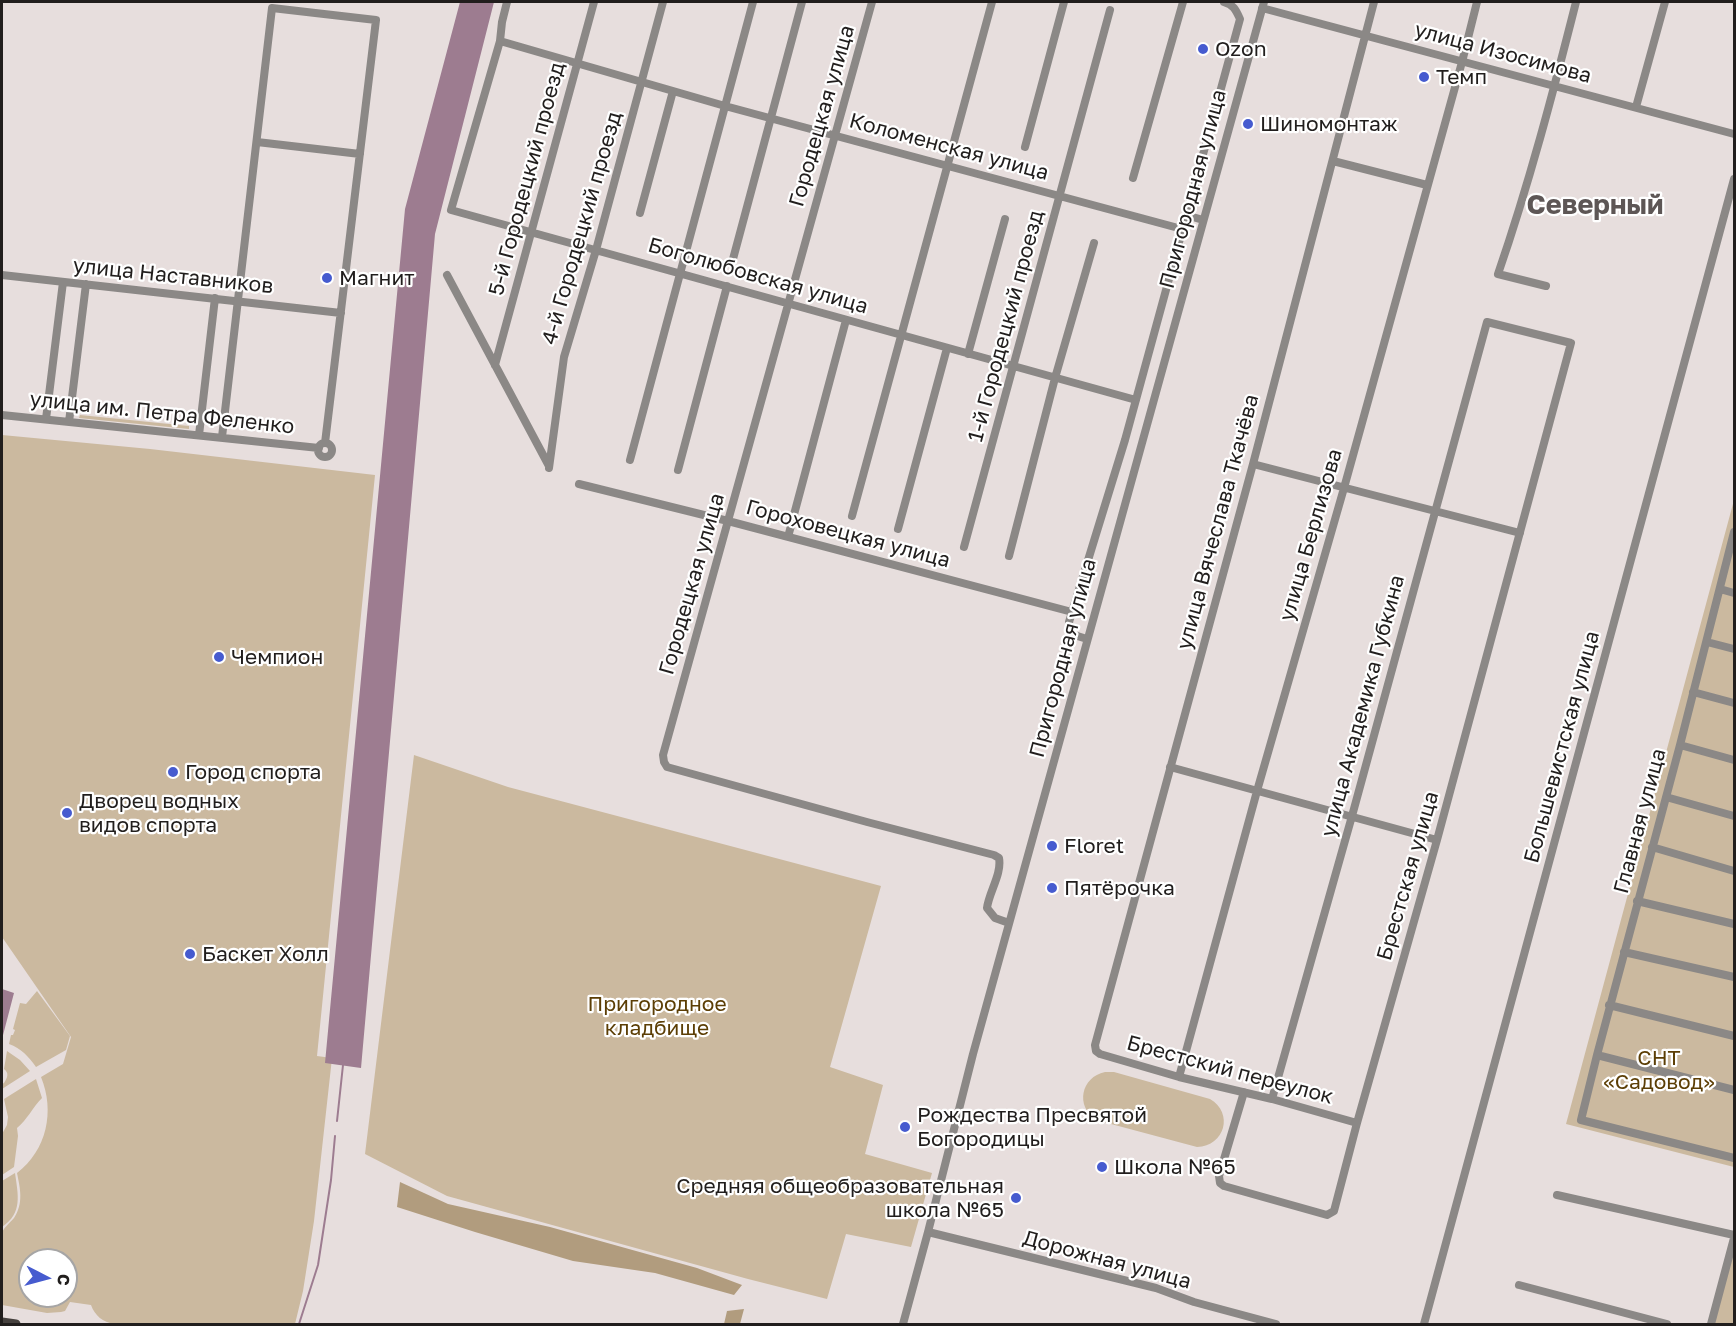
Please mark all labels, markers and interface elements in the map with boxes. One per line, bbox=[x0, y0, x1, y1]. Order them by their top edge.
street label: улица Изосимова bbox=[1412, 17, 1594, 89]
street label: Городецкая улица bbox=[784, 22, 860, 210]
place label: Ozon bbox=[1215, 36, 1267, 62]
marker: Ozon bbox=[1196, 42, 1210, 56]
street label: 5-й Городецкий проезд bbox=[484, 60, 570, 298]
place label: Темп bbox=[1436, 64, 1487, 90]
marker: Темп bbox=[1417, 70, 1431, 84]
street label: Пригородная улица bbox=[1154, 87, 1232, 291]
street label: Коломенская улица bbox=[846, 108, 1052, 186]
street label: 4-й Городецкий проезд bbox=[537, 109, 627, 347]
place label: Шиномонтаж bbox=[1260, 111, 1398, 137]
marker: Шиномонтаж bbox=[1241, 117, 1255, 131]
district label: Северный bbox=[1527, 189, 1663, 221]
street label: 1-й Городецкий проезд bbox=[963, 208, 1049, 444]
street label: Боголюбовская улица bbox=[645, 232, 871, 320]
street label: улица Наставников bbox=[72, 253, 274, 299]
place label: Магнит bbox=[339, 265, 414, 291]
marker: Магнит bbox=[320, 271, 334, 285]
street label: улица им. Петра Феленко bbox=[28, 387, 296, 439]
street label: улица Вячеслава Ткачёва bbox=[1172, 392, 1264, 652]
street label: улица Берлизова bbox=[1274, 446, 1348, 624]
street label: Городецкая улица bbox=[654, 490, 730, 678]
street label: Гороховецкая улица bbox=[743, 495, 953, 573]
street label: Пригородная улица bbox=[1024, 556, 1102, 760]
street label: улица Академика Губкина bbox=[1316, 572, 1410, 840]
street label: Большевистская улица bbox=[1519, 628, 1605, 866]
place label: Чемпион bbox=[231, 644, 323, 670]
marker: Чемпион bbox=[212, 650, 226, 664]
street label: Главная улица bbox=[1609, 746, 1671, 896]
place label: Город спорта bbox=[185, 759, 321, 785]
marker: Город спорта bbox=[166, 765, 180, 779]
place label: Дворец водных видов спорта bbox=[79, 788, 239, 838]
street label: Брестская улица bbox=[1372, 789, 1444, 963]
marker: Дворец водных видов спорта bbox=[60, 806, 74, 820]
place label: Floret bbox=[1064, 833, 1124, 859]
marker: Floret bbox=[1045, 839, 1059, 853]
place label: Пятёрочка bbox=[1064, 875, 1175, 901]
marker: Пятёрочка bbox=[1045, 881, 1059, 895]
place label: Баскет Холл bbox=[202, 941, 329, 967]
marker: Баскет Холл bbox=[183, 947, 197, 961]
park label: Пригородное кладбище bbox=[587, 991, 727, 1041]
street label: Брестский переулок bbox=[1124, 1030, 1336, 1110]
park label: СНТ «Садовод» bbox=[1603, 1045, 1715, 1095]
place label: Рождества Пресвятой Богородицы bbox=[917, 1102, 1147, 1152]
marker: Рождества Пресвятой Богородицы bbox=[898, 1120, 912, 1134]
place label: Школа №65 bbox=[1114, 1154, 1236, 1180]
marker: Школа №65 bbox=[1095, 1160, 1109, 1174]
place label: Средняя общеобразовательная школа №65 bbox=[676, 1173, 1004, 1223]
marker: Средняя общеобразовательная школа №65 bbox=[1009, 1191, 1023, 1205]
street label: Дорожная улица bbox=[1020, 1225, 1194, 1295]
north arrow bbox=[18, 1248, 78, 1308]
text: С bbox=[53, 1273, 74, 1286]

